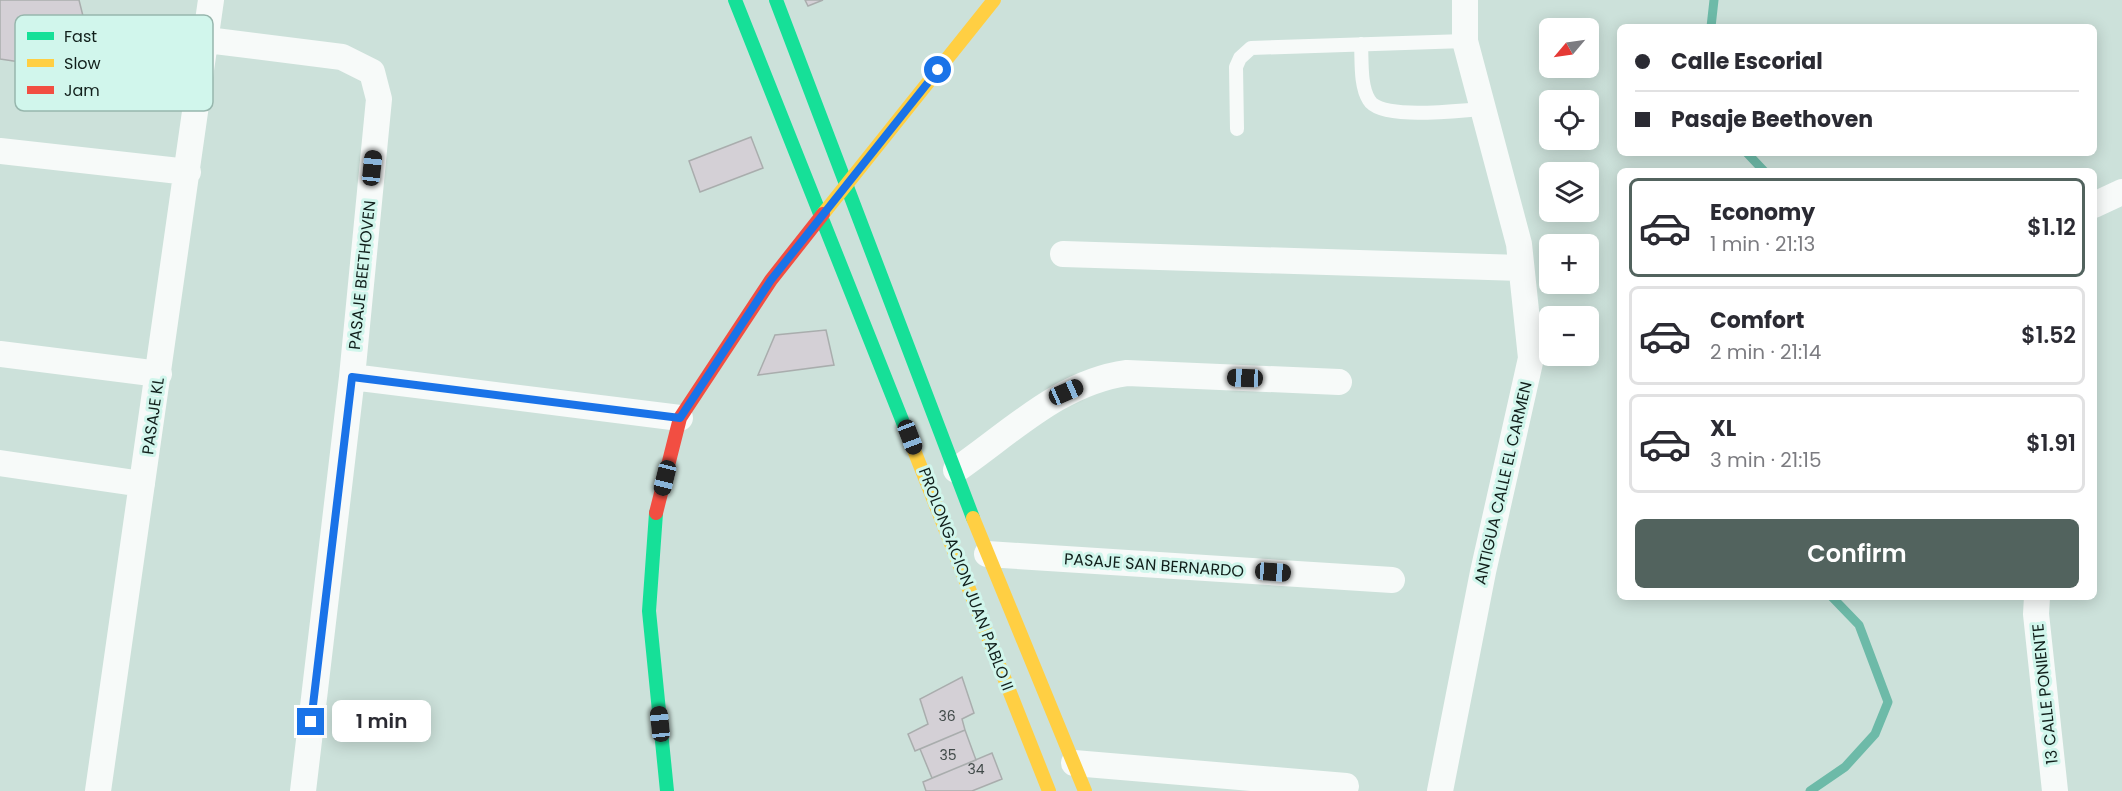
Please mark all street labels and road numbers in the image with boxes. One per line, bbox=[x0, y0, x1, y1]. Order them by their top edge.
street label: PASAJE BEETHOVEN bbox=[343, 199, 381, 351]
street label: PASAJE KL bbox=[136, 376, 170, 456]
street label: ANTIGUA CALLE EL CARMEN bbox=[1468, 379, 1538, 587]
street label: PROLONGACION JUAN PABLO II bbox=[913, 464, 1019, 694]
street label: PASAJE SAN BERNARDO bbox=[1063, 547, 1245, 583]
street label: 13 CALLE PONIENTE bbox=[2026, 622, 2064, 766]

